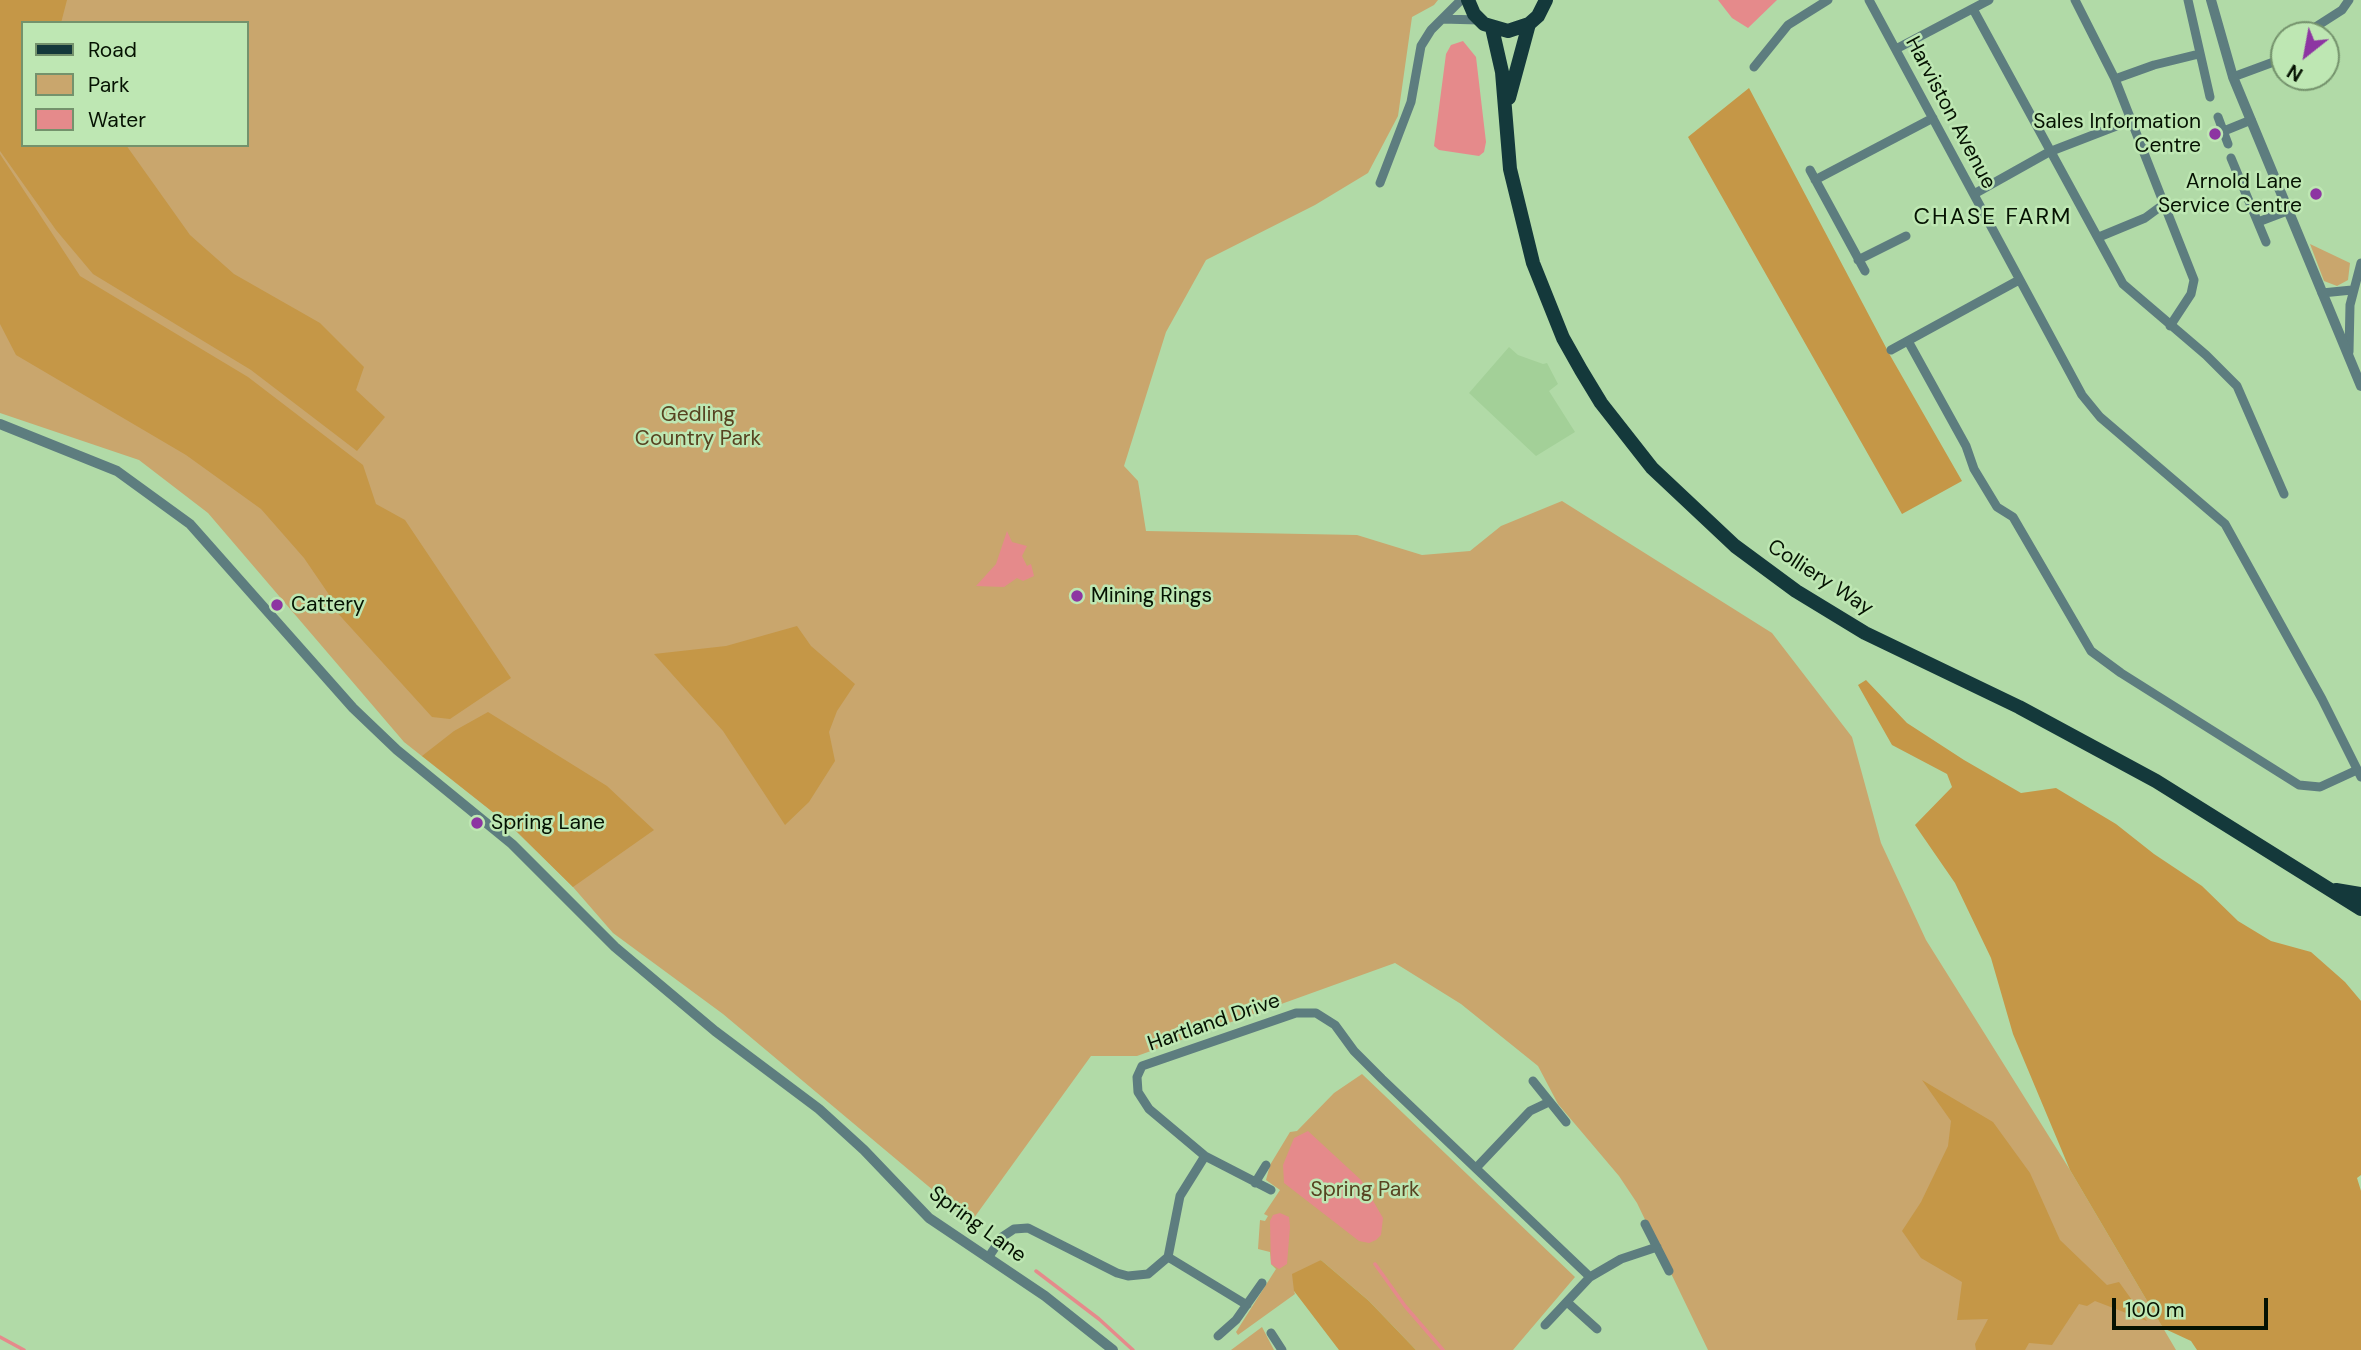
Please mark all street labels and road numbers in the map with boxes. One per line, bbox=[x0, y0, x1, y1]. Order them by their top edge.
street label: Harviston Avenue bbox=[1899, 32, 2001, 194]
street label: Colliery Way bbox=[1762, 534, 1878, 622]
street label: Hartland Drive bbox=[1144, 989, 1284, 1057]
street label: Spring Lane bbox=[923, 1181, 1031, 1269]

